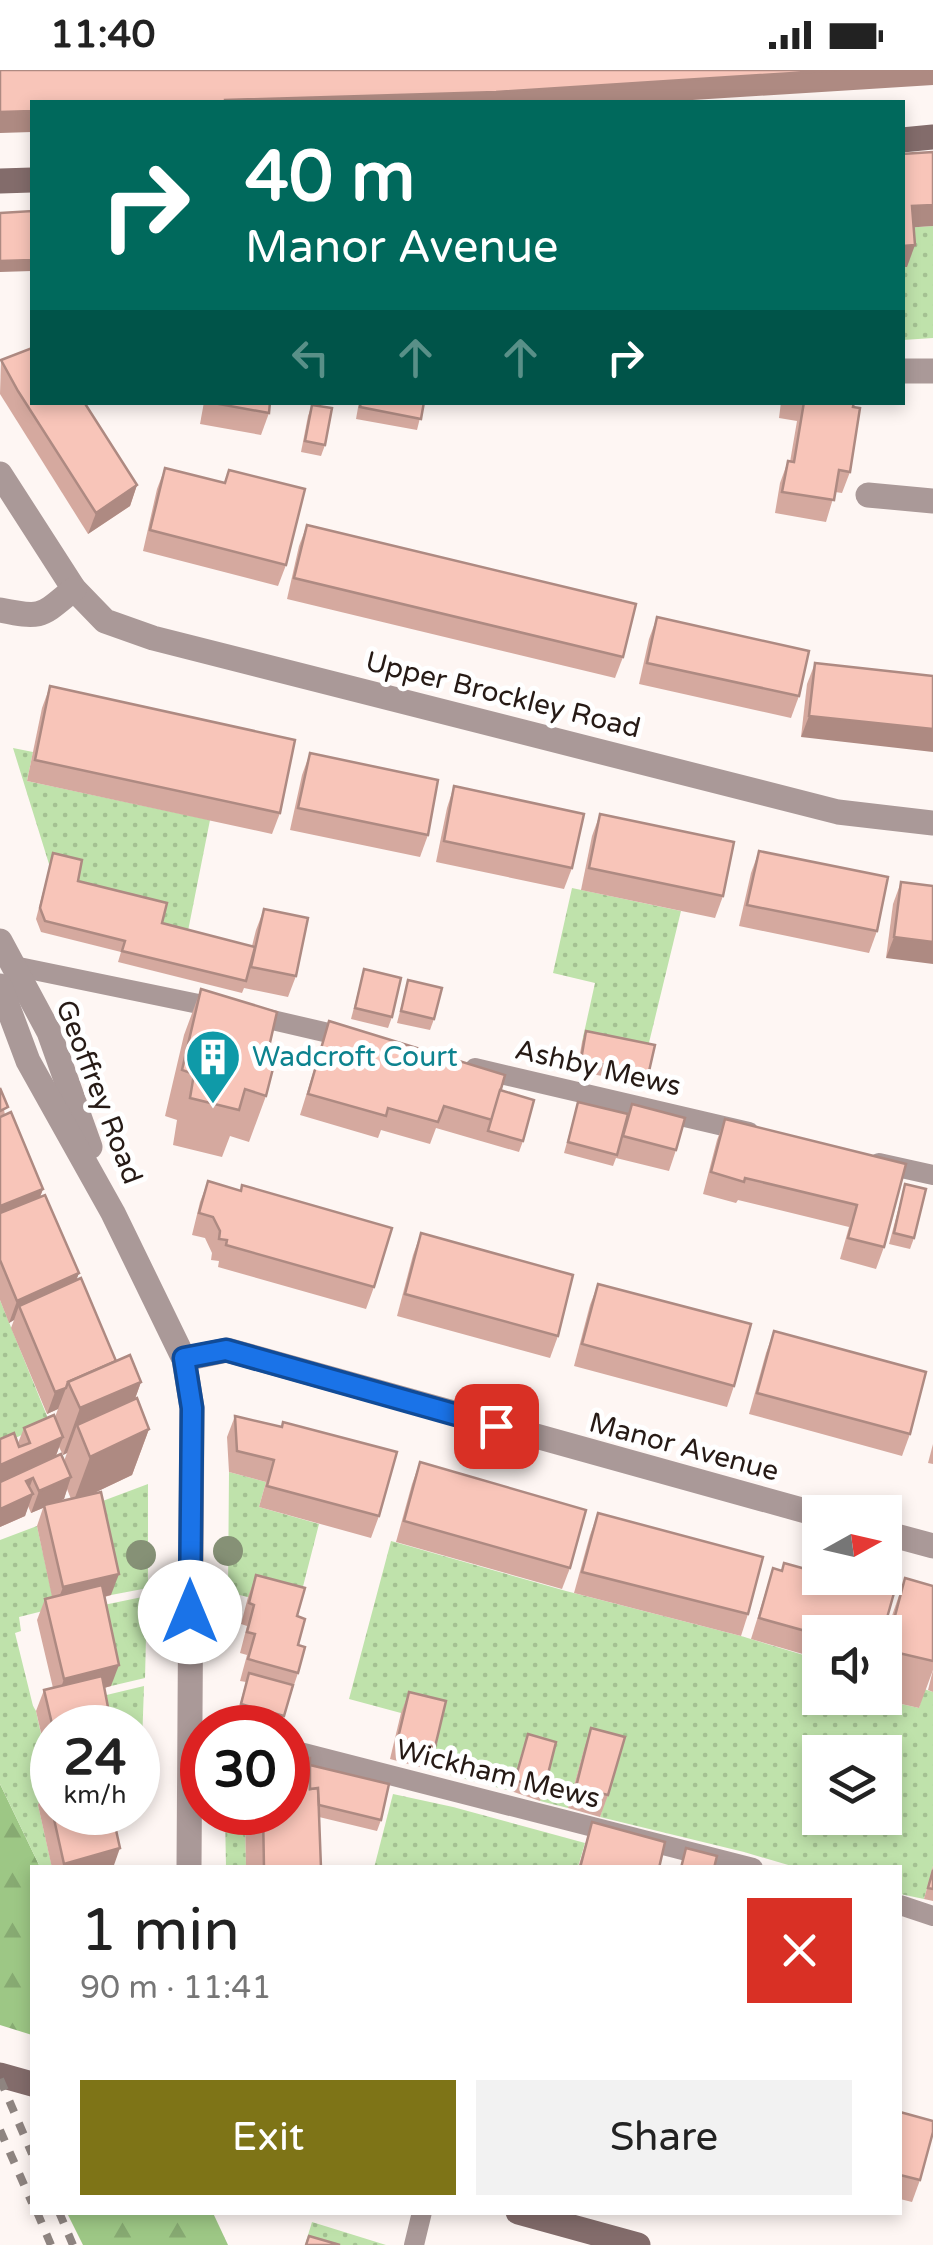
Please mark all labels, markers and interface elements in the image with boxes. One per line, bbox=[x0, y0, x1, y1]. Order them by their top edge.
text: 11:40 bbox=[50, 12, 155, 58]
text: 40 m bbox=[245, 136, 415, 220]
icon: right bbox=[80, 140, 210, 270]
text: Manor Avenue bbox=[245, 221, 559, 275]
icon: left bbox=[283, 330, 338, 385]
icon: ahead bbox=[388, 330, 443, 385]
icon: ahead bbox=[493, 330, 548, 385]
icon: right bbox=[598, 330, 653, 385]
street label: Upper Brockley Road bbox=[362, 644, 644, 746]
street label: Geoffrey Road bbox=[48, 995, 150, 1189]
building icon: Wadcroft Court bbox=[183, 1027, 243, 1106]
street label: Ashby Mews bbox=[512, 1032, 684, 1104]
place label: Wadcroft Court bbox=[252, 1040, 458, 1074]
pin bbox=[454, 1384, 539, 1469]
icon: arrive bbox=[469, 1399, 524, 1454]
street label: Manor Avenue bbox=[585, 1405, 783, 1489]
north arrow bbox=[802, 1495, 902, 1595]
map controls bbox=[802, 1495, 902, 1835]
position arrow bbox=[138, 1560, 242, 1664]
button: sound bbox=[802, 1615, 902, 1715]
speed limit sign: 30 bbox=[180, 1705, 310, 1835]
text: 24 bbox=[64, 1728, 126, 1788]
street label: Wickham Mews bbox=[393, 1732, 603, 1816]
button: layers bbox=[802, 1735, 902, 1835]
text: km/h bbox=[64, 1780, 126, 1810]
text: 1 min bbox=[80, 1895, 240, 1967]
button: close bbox=[747, 1898, 852, 2003]
text: 90 m · 11:41 bbox=[80, 1969, 272, 2007]
button: Exit bbox=[80, 2080, 456, 2195]
button: Share bbox=[476, 2080, 852, 2195]

